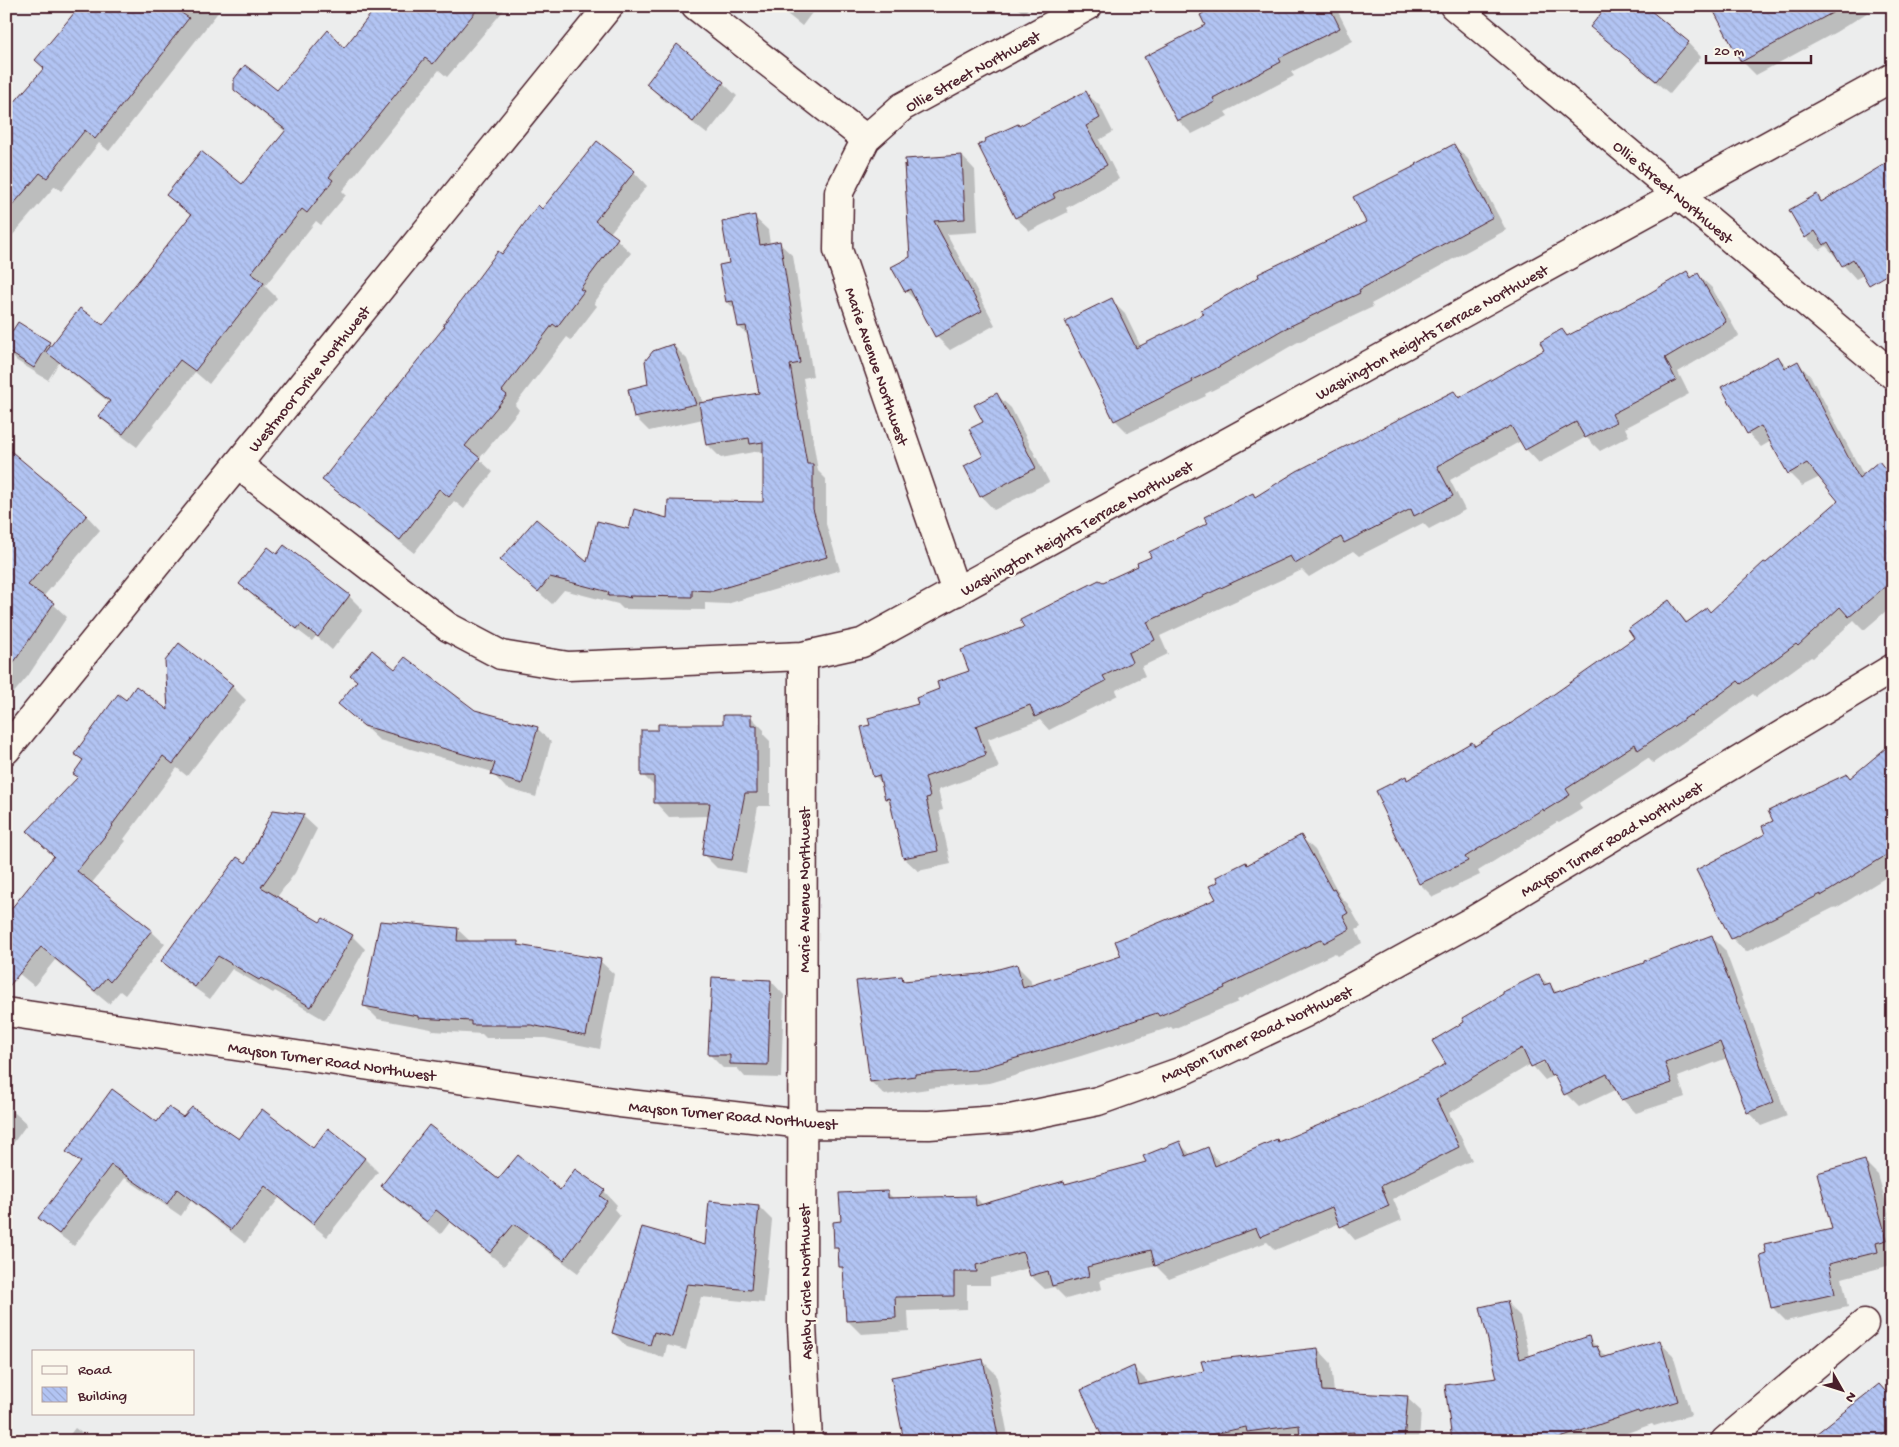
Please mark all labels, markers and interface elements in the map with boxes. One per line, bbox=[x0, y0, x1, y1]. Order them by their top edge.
street label: Ollie Street Northwest bbox=[903, 27, 1046, 118]
scale bar bbox=[1706, 32, 1812, 64]
text: 20 m bbox=[1714, 43, 1744, 61]
street label: Ollie Street Northwest bbox=[1608, 138, 1737, 251]
street label: Washington Heights Terrace Northwest bbox=[1313, 261, 1554, 406]
street label: Marie Avenue Northwest bbox=[839, 286, 911, 450]
street label: Westmoor Drive Northwest bbox=[246, 302, 377, 457]
street label: Washington Heights Terrace Northwest bbox=[958, 457, 1199, 602]
street label: Mayson Turner Road Northwest bbox=[1518, 778, 1709, 903]
street label: Marie Avenue Northwest bbox=[797, 806, 816, 973]
street label: Mayson Turner Road Northwest bbox=[1159, 983, 1358, 1089]
street label: Mayson Turner Road Northwest bbox=[226, 1039, 438, 1088]
street label: Mayson Turner Road Northwest bbox=[628, 1099, 839, 1136]
street label: Ashby Circle Northwest bbox=[797, 1203, 818, 1360]
legend bbox=[32, 1350, 195, 1414]
text: Road bbox=[78, 1362, 112, 1380]
north arrow bbox=[1816, 1364, 1866, 1414]
text: Building bbox=[77, 1388, 127, 1406]
text: N bbox=[1841, 1388, 1860, 1406]

